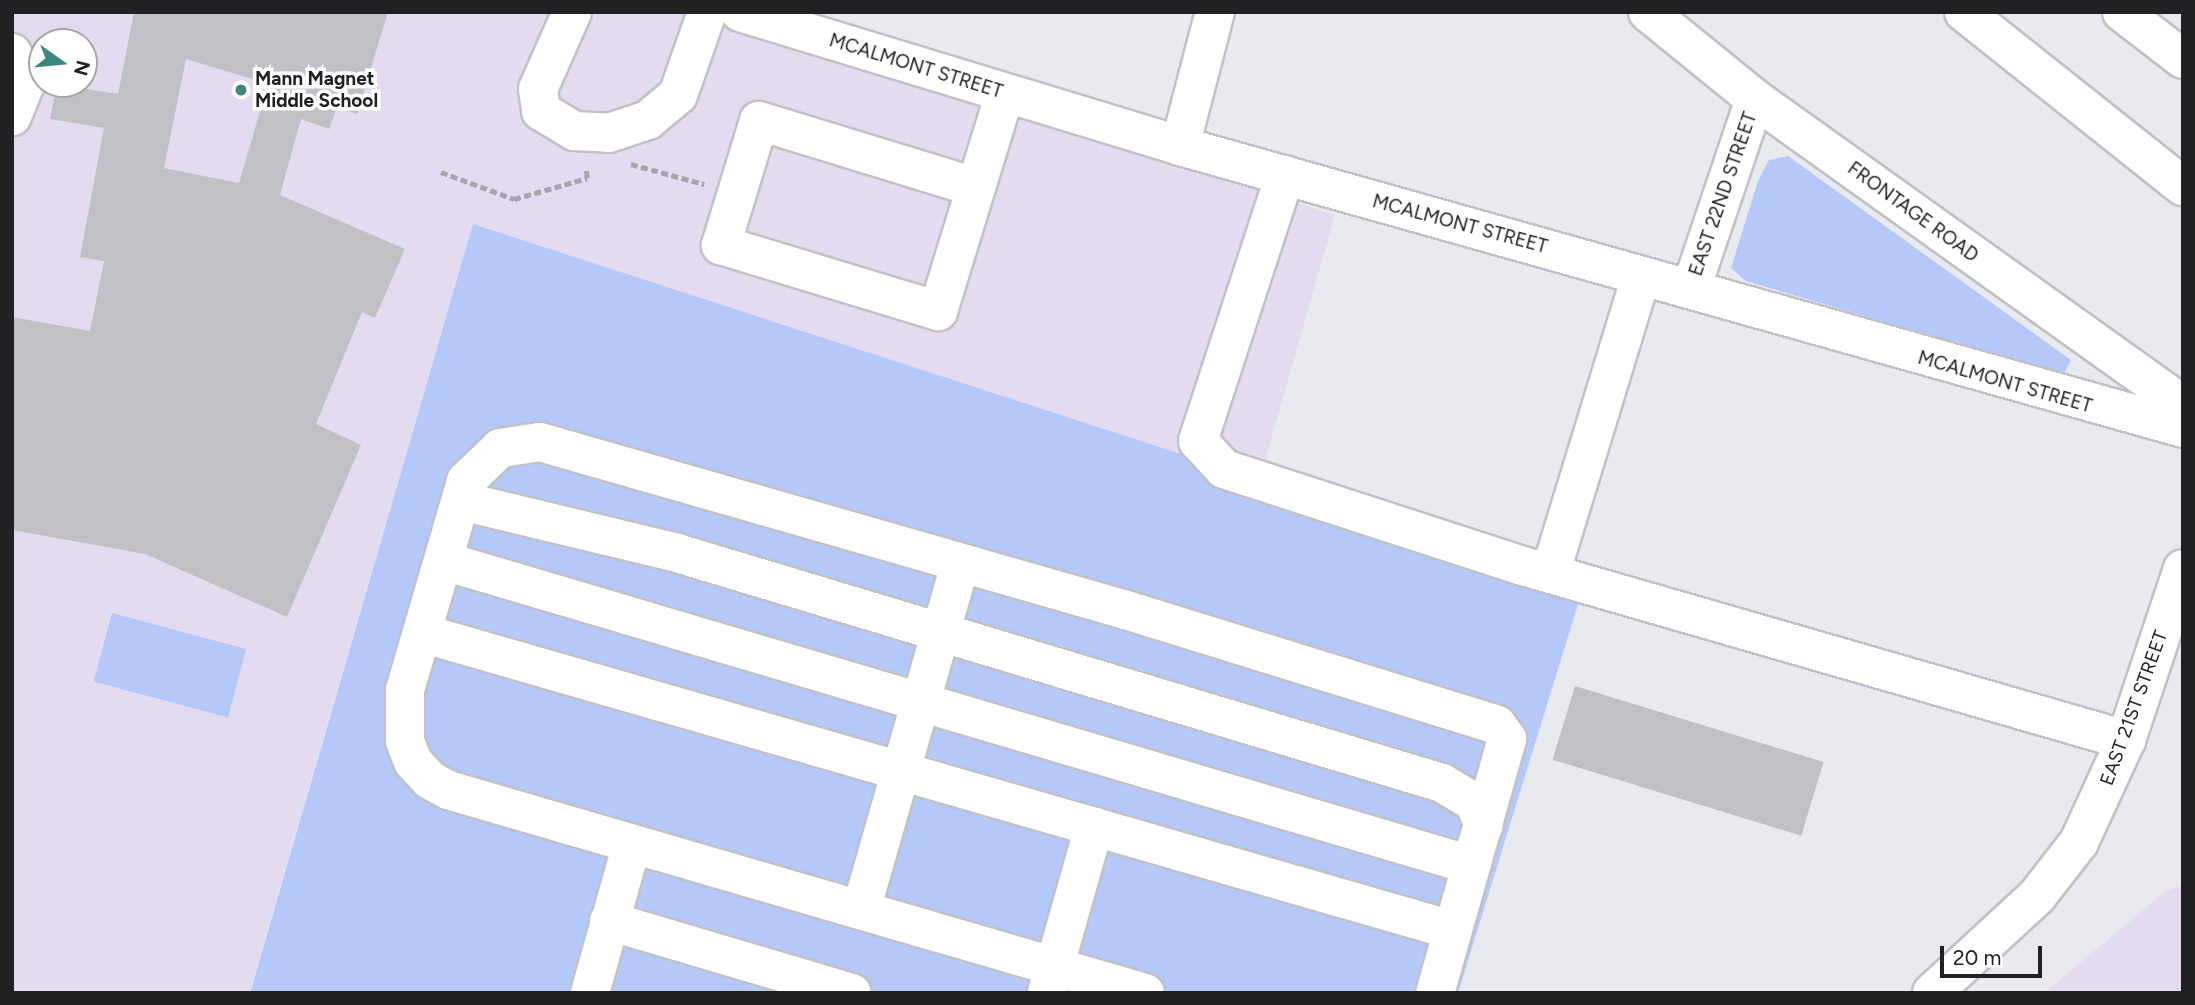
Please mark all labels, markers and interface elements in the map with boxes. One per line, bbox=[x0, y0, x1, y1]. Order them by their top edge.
north arrow bbox=[28, 28, 98, 98]
street label: MCALMONT STREET bbox=[826, 29, 1006, 103]
text: N bbox=[69, 58, 95, 78]
place label: Mann Magnet Middle School bbox=[255, 68, 378, 112]
marker: Mann Magnet Middle School bbox=[233, 82, 249, 98]
street label: EAST 22ND STREET bbox=[1684, 109, 1762, 279]
street label: FRONTAGE ROAD bbox=[1843, 157, 1983, 267]
street label: MCALMONT STREET bbox=[1370, 190, 1550, 258]
street label: MCALMONT STREET bbox=[1915, 346, 2095, 418]
street label: EAST 21ST STREET bbox=[2095, 627, 2173, 789]
scale bar bbox=[1943, 932, 2044, 976]
text: 20 m bbox=[1953, 945, 2001, 970]

